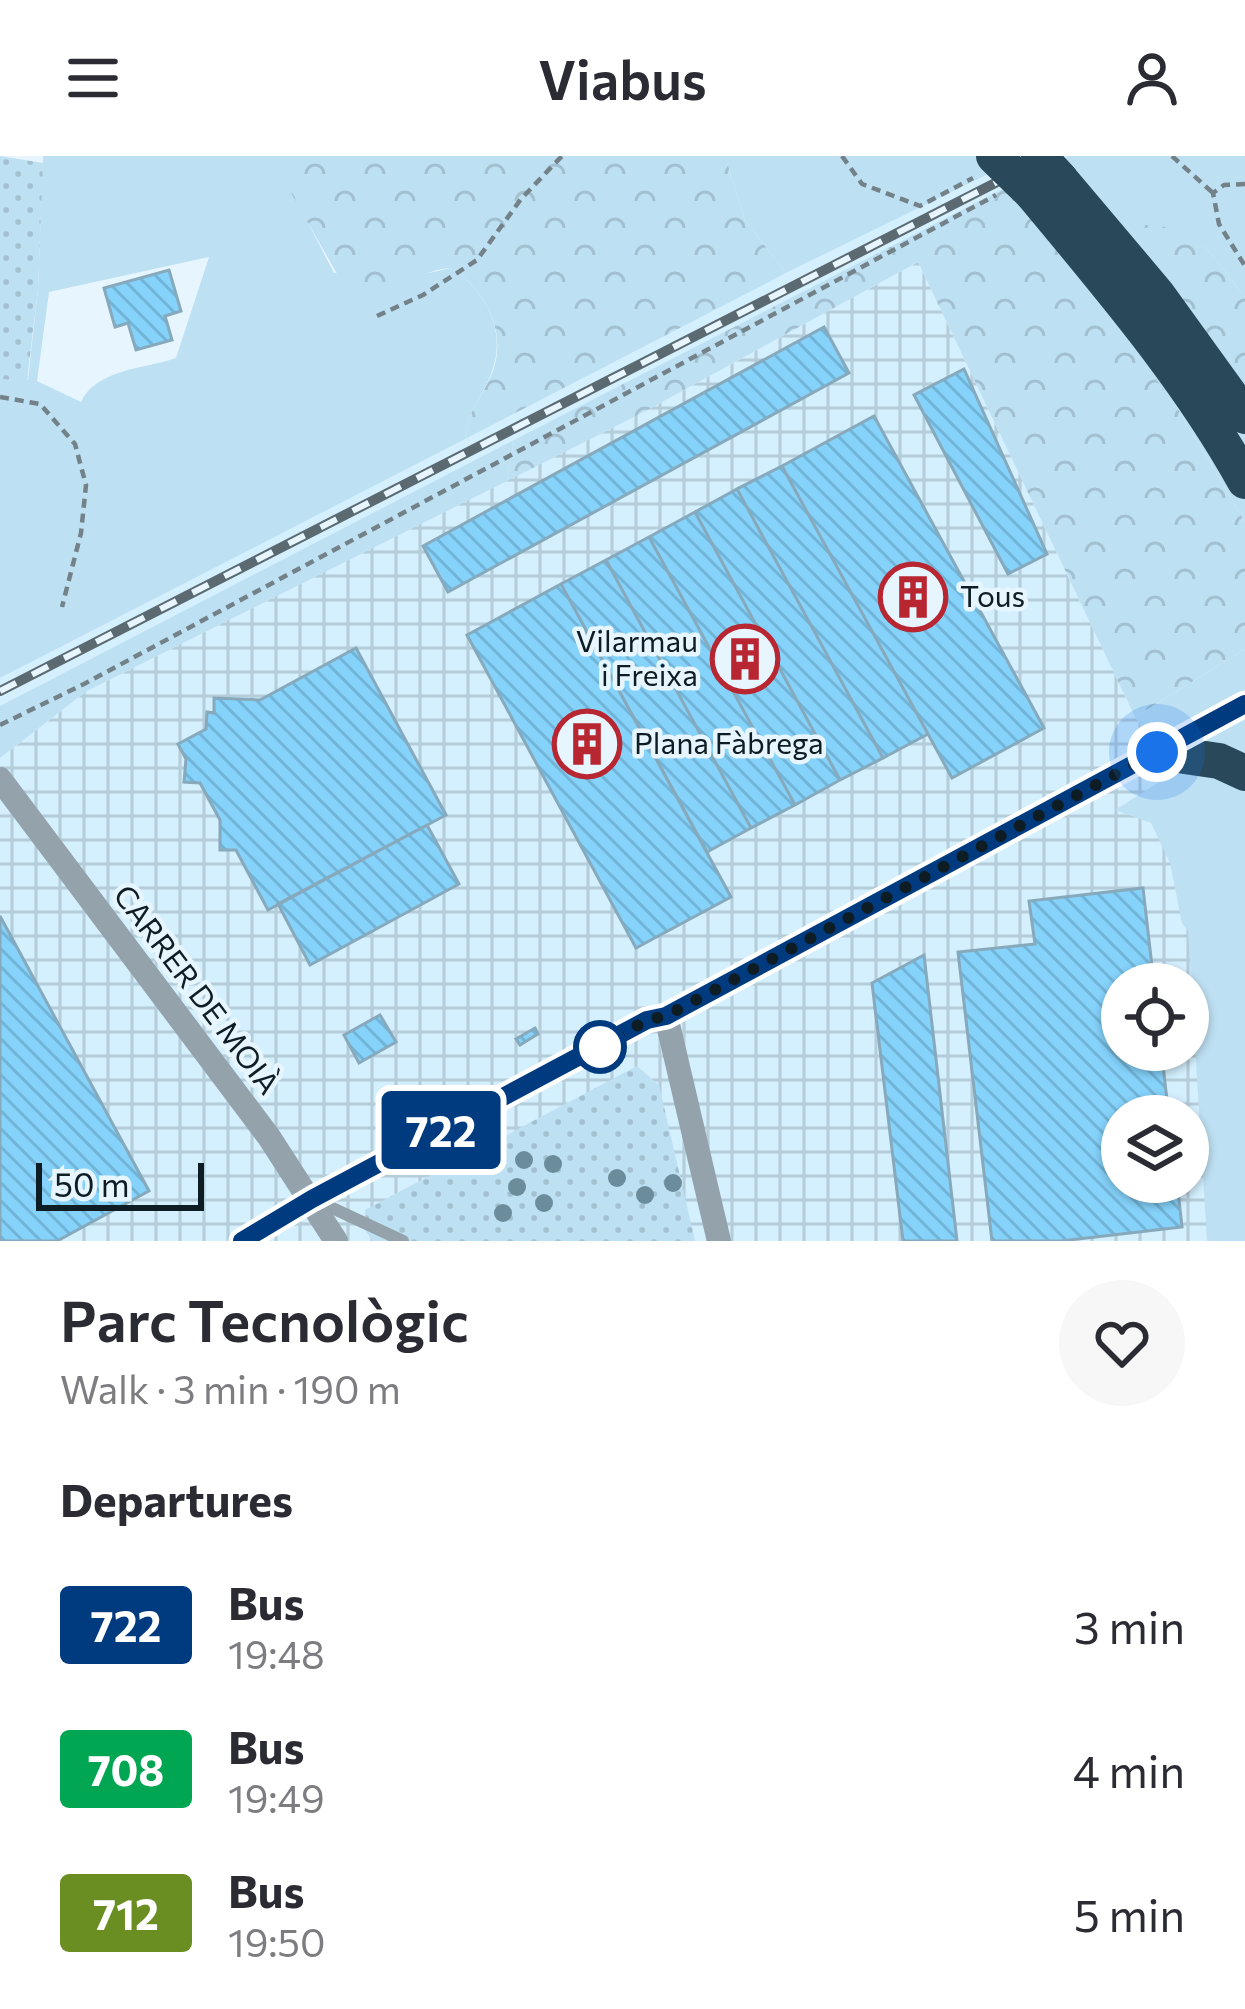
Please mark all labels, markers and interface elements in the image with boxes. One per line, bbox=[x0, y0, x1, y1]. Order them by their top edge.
icon: menu bbox=[60, 45, 126, 111]
text: Viabus bbox=[538, 45, 707, 111]
icon: person bbox=[1119, 45, 1185, 111]
building icon: Tous bbox=[878, 562, 948, 632]
place label: Tous bbox=[960, 576, 1025, 613]
place label: Vilarmau i Freixa bbox=[576, 621, 698, 692]
building icon: Vilarmau i Freixa bbox=[710, 624, 780, 694]
building icon: Plana Fàbrega bbox=[552, 709, 622, 779]
your location bbox=[1127, 722, 1187, 782]
place label: Plana Fàbrega bbox=[634, 723, 824, 760]
street label: CARRER DE MOIÀ bbox=[107, 877, 289, 1100]
map controls bbox=[1101, 963, 1209, 1203]
button: locate bbox=[1101, 963, 1209, 1071]
unlabelled marker bbox=[575, 1022, 625, 1072]
line badge: 722 bbox=[372, 1091, 510, 1169]
button: layers bbox=[1101, 1095, 1209, 1203]
text: 722 bbox=[406, 1104, 476, 1156]
scale bar bbox=[36, 1157, 204, 1210]
text: 50 m bbox=[54, 1163, 130, 1204]
button: heart bbox=[1059, 1280, 1185, 1406]
text: Parc Tecnològic bbox=[60, 1284, 469, 1354]
text: Walk · 3 min · 190 m bbox=[60, 1364, 401, 1412]
text: Departures bbox=[60, 1471, 293, 1526]
text: Bus bbox=[228, 1574, 304, 1629]
text: 3 min bbox=[1074, 1598, 1185, 1653]
text: 722 bbox=[91, 1599, 161, 1651]
text: 19:48 bbox=[228, 1629, 325, 1677]
text: Bus bbox=[228, 1718, 304, 1773]
text: 4 min bbox=[1073, 1742, 1185, 1797]
text: 708 bbox=[88, 1743, 164, 1795]
text: 19:49 bbox=[228, 1773, 325, 1821]
text: Bus bbox=[228, 1862, 304, 1917]
text: 5 min bbox=[1074, 1886, 1185, 1941]
text: 712 bbox=[93, 1887, 159, 1939]
text: 19:50 bbox=[228, 1917, 325, 1965]

